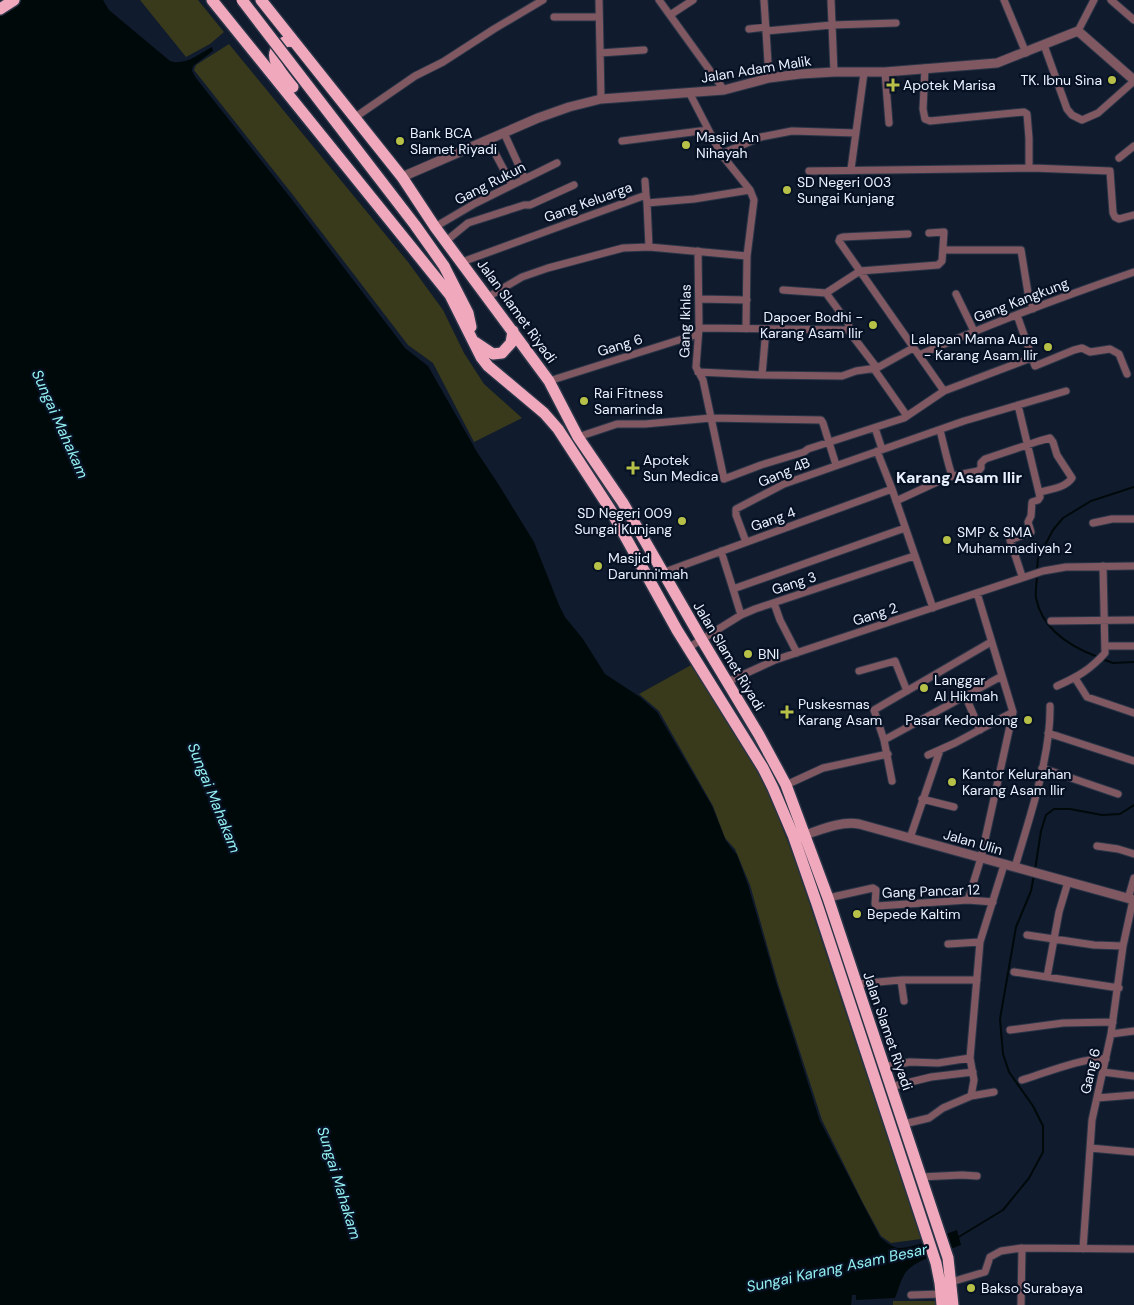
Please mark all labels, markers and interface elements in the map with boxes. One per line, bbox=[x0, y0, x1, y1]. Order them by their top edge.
street label: Jalan Adam Malik bbox=[699, 51, 813, 87]
place label: TK. Ibnu Sina bbox=[1021, 71, 1102, 89]
marker: TK. Ibnu Sina bbox=[1106, 74, 1118, 86]
place label: Apotek Marisa bbox=[903, 76, 996, 94]
marker: Apotek Marisa bbox=[887, 79, 899, 91]
place label: Bank BCA Slamet Riyadi bbox=[410, 124, 497, 158]
place label: Masjid An Nihayah bbox=[696, 128, 759, 162]
marker: Bank BCA Slamet Riyadi bbox=[394, 135, 406, 147]
marker: Masjid An Nihayah bbox=[680, 139, 692, 151]
street label: Gang Rukun bbox=[451, 157, 529, 209]
place label: SD Negeri 003 Sungai Kunjang bbox=[797, 173, 895, 207]
street label: Gang Keluarga bbox=[541, 178, 635, 226]
marker: SD Negeri 003 Sungai Kunjang bbox=[781, 184, 793, 196]
street label: Jalan Slamet Riyadi bbox=[473, 255, 561, 367]
street label: Gang Kangkung bbox=[971, 274, 1071, 326]
street label: Gang Ikhlas bbox=[675, 284, 695, 358]
place label: Dapoer Bodhi - Karang Asam Ilir bbox=[760, 308, 863, 342]
marker: Dapoer Bodhi - Karang Asam Ilir bbox=[867, 319, 879, 331]
street label: Gang 6 bbox=[595, 330, 645, 360]
place label: Lalapan Mama Aura - Karang Asam Ilir bbox=[911, 330, 1038, 364]
marker: Lalapan Mama Aura - Karang Asam Ilir bbox=[1042, 341, 1054, 353]
water label: Sungai Mahakam bbox=[27, 366, 93, 482]
place label: Rai Fitness Samarinda bbox=[594, 384, 663, 418]
marker: Rai Fitness Samarinda bbox=[578, 395, 590, 407]
place label: Apotek Sun Medica bbox=[643, 451, 718, 485]
street label: Gang 4B bbox=[755, 453, 813, 491]
marker: Apotek Sun Medica bbox=[627, 462, 639, 474]
district label: Karang Asam Ilir bbox=[896, 467, 1022, 488]
street label: Gang 4 bbox=[748, 502, 798, 535]
place label: SD Negeri 009 Sungai Kunjang bbox=[574, 504, 672, 538]
marker: SD Negeri 009 Sungai Kunjang bbox=[676, 515, 688, 527]
place label: SMP & SMA Muhammadiyah 2 bbox=[957, 523, 1072, 557]
marker: SMP & SMA Muhammadiyah 2 bbox=[941, 534, 953, 546]
place label: Masjid Darunni'mah bbox=[608, 549, 688, 583]
marker: Masjid Darunni'mah bbox=[592, 560, 604, 572]
street label: Gang 3 bbox=[769, 567, 819, 599]
street label: Jalan Slamet Riyadi bbox=[689, 598, 769, 714]
street label: Gang 2 bbox=[850, 598, 900, 630]
place label: BNI bbox=[758, 645, 779, 663]
marker: BNI bbox=[742, 648, 754, 660]
place label: Langgar Al Hikmah bbox=[934, 671, 998, 705]
marker: Langgar Al Hikmah bbox=[918, 682, 930, 694]
place label: Puskesmas Karang Asam bbox=[798, 695, 882, 729]
marker: Puskesmas Karang Asam bbox=[780, 705, 794, 719]
place label: Pasar Kedondong bbox=[905, 711, 1018, 729]
marker: Pasar Kedondong bbox=[1022, 714, 1034, 726]
water label: Sungai Mahakam bbox=[183, 740, 245, 856]
place label: Kantor Kelurahan Karang Asam Ilir bbox=[962, 765, 1071, 799]
marker: Kantor Kelurahan Karang Asam Ilir bbox=[946, 776, 958, 788]
street label: Jalan Ulin bbox=[941, 825, 1005, 859]
street label: Gang Pancar 12 bbox=[882, 880, 980, 902]
place label: Bepede Kaltim bbox=[867, 905, 961, 923]
marker: Bepede Kaltim bbox=[851, 908, 863, 920]
street label: Jalan Slamet Riyadi bbox=[859, 969, 917, 1093]
street label: Gang 6 bbox=[1076, 1046, 1104, 1096]
water label: Sungai Mahakam bbox=[312, 1124, 366, 1242]
water label: Sungai Karang Asam Besar bbox=[745, 1239, 930, 1297]
place label: Bakso Surabaya bbox=[981, 1279, 1083, 1297]
marker: Bakso Surabaya bbox=[965, 1282, 977, 1294]

